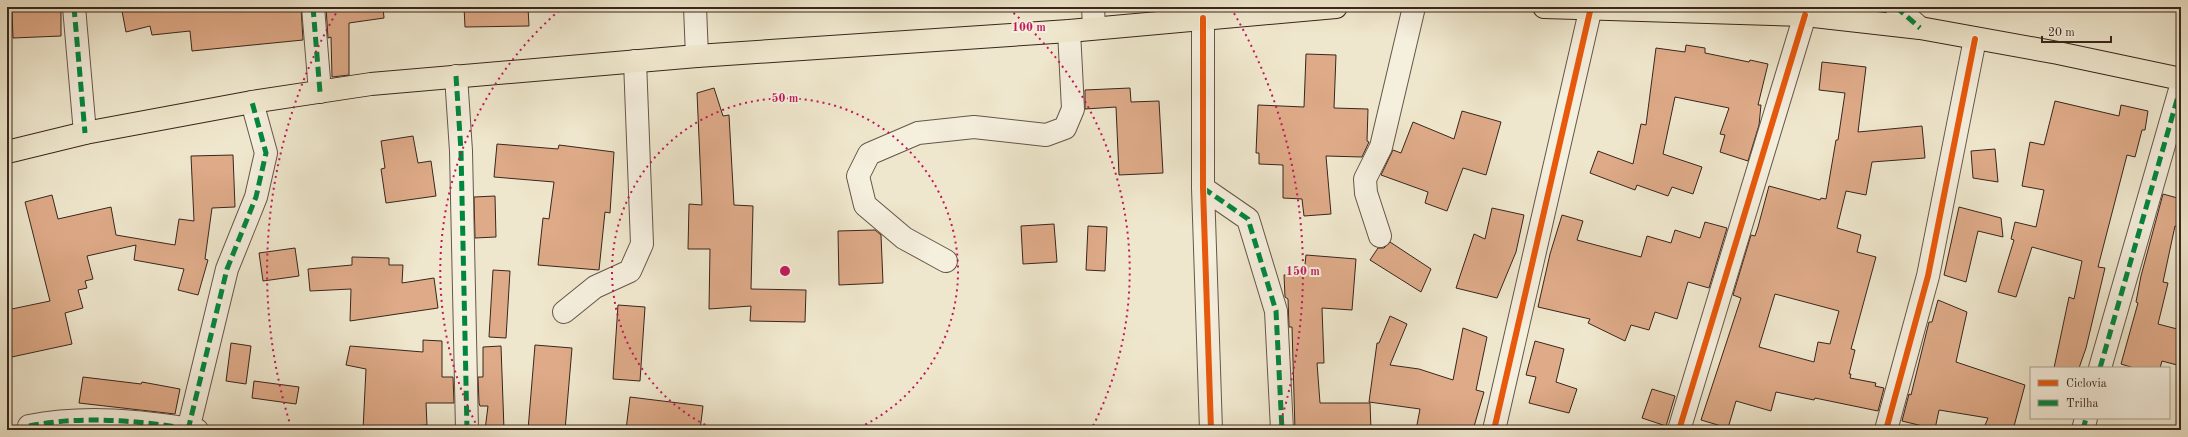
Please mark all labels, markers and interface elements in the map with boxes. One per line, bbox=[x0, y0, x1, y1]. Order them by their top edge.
scale bar bbox=[2042, 18, 2111, 44]
text: 100 m bbox=[1012, 22, 1046, 34]
text: 20 m bbox=[2048, 27, 2075, 39]
text: 50 m bbox=[772, 92, 799, 105]
centre of rings bbox=[778, 264, 792, 278]
text: 150 m bbox=[1286, 265, 1320, 278]
legend bbox=[2030, 367, 2170, 419]
text: Ciclovia bbox=[2066, 378, 2107, 390]
text: Trilha bbox=[2066, 398, 2098, 410]

